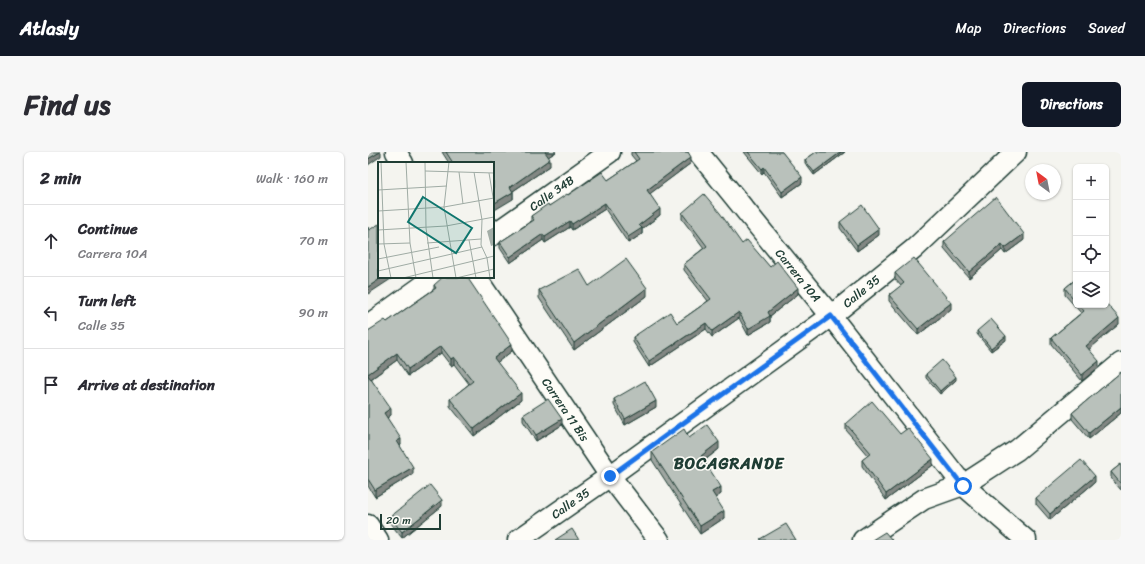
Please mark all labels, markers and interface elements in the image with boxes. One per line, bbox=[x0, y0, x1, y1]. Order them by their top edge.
text: Atlasly bbox=[20, 12, 79, 45]
text: Map bbox=[955, 16, 981, 41]
text: Directions bbox=[1003, 16, 1066, 41]
text: Saved bbox=[1088, 16, 1125, 41]
text: Find us bbox=[24, 80, 111, 129]
button: Directions bbox=[1022, 82, 1121, 127]
inset map bbox=[378, 162, 494, 278]
text: 2 min bbox=[40, 163, 81, 193]
north arrow bbox=[1025, 164, 1061, 200]
map controls bbox=[1073, 164, 1109, 308]
button: + bbox=[1073, 164, 1109, 200]
text: Walk · 160 m bbox=[256, 167, 328, 190]
street label: Calle 34B bbox=[524, 169, 579, 217]
button: − bbox=[1073, 200, 1109, 236]
text: Continue bbox=[78, 216, 138, 242]
text: 70 m bbox=[299, 229, 328, 252]
icon: ahead bbox=[40, 230, 62, 252]
button: locate bbox=[1073, 236, 1109, 272]
text: Carrera 10A bbox=[78, 242, 148, 265]
street label: Carrera 10A bbox=[769, 244, 827, 307]
street label: Calle 35 bbox=[838, 269, 885, 314]
button: layers bbox=[1073, 272, 1109, 308]
text: Turn left bbox=[78, 288, 136, 314]
text: 90 m bbox=[298, 301, 328, 324]
icon: left bbox=[40, 302, 62, 324]
text: Calle 35 bbox=[78, 314, 125, 337]
text: Arrive at destination bbox=[78, 372, 215, 398]
street label: Carrera 11 Bis bbox=[536, 373, 595, 447]
icon: arrive bbox=[40, 374, 62, 396]
district label: BOCAGRANDE bbox=[674, 449, 784, 478]
route end bbox=[601, 467, 619, 485]
route start bbox=[954, 477, 972, 495]
street label: Calle 35 bbox=[546, 482, 595, 525]
text: 20 m bbox=[386, 511, 411, 530]
scale bar bbox=[380, 512, 441, 531]

